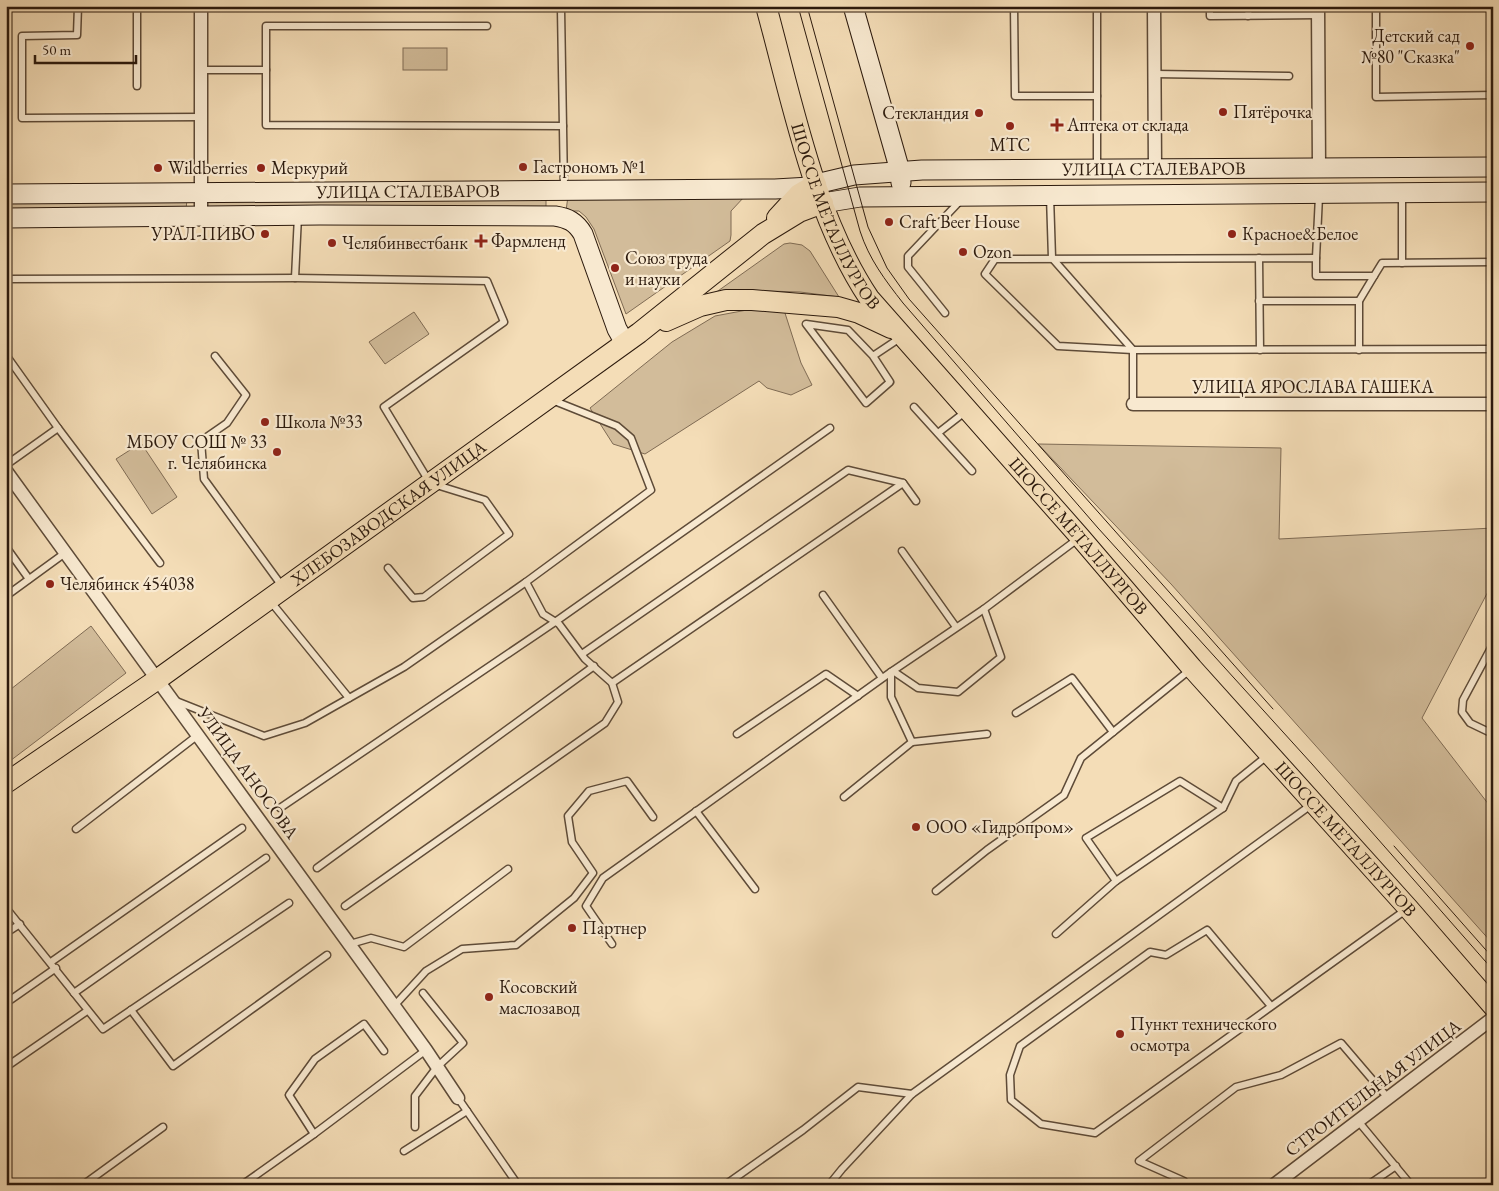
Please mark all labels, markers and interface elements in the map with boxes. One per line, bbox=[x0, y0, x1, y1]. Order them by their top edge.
place label: Детский сад №80 "Сказка" bbox=[1361, 24, 1460, 68]
scale bar bbox=[35, 32, 136, 64]
text: 50 m bbox=[42, 40, 71, 59]
marker: Детский сад №80 "Сказка" bbox=[1464, 40, 1476, 52]
place label: Пятёрочка bbox=[1233, 100, 1313, 123]
place label: Стекландия bbox=[882, 101, 969, 124]
marker: Пятёрочка bbox=[1217, 106, 1229, 118]
marker: Стекландия bbox=[973, 107, 985, 119]
place label: Аптека от склада bbox=[1066, 113, 1190, 136]
marker: Аптека от склада bbox=[1051, 119, 1063, 131]
street label: ШОССЕ МЕТАЛЛУРГОВ bbox=[786, 120, 886, 314]
marker: МТС bbox=[1004, 120, 1016, 132]
place label: МТС bbox=[990, 133, 1030, 156]
place label: Гастрономъ №1 bbox=[533, 155, 646, 178]
place label: Wildberries bbox=[168, 156, 248, 179]
place label: Меркурий bbox=[271, 156, 349, 179]
street label: УЛИЦА СТАЛЕВАРОВ bbox=[1061, 156, 1246, 180]
marker: Гастрономъ №1 bbox=[517, 161, 529, 173]
marker: Wildberries bbox=[152, 162, 164, 174]
marker: Меркурий bbox=[255, 162, 267, 174]
street label: УЛИЦА СТАЛЕВАРОВ bbox=[315, 179, 500, 203]
place label: Craft Beer House bbox=[899, 210, 1020, 233]
marker: Craft Beer House bbox=[883, 216, 895, 228]
place label: УРАЛ-ПИВО bbox=[150, 222, 255, 245]
place label: Красное&Белое bbox=[1242, 222, 1358, 245]
marker: УРАЛ-ПИВО bbox=[259, 228, 271, 240]
marker: Красное&Белое bbox=[1226, 228, 1238, 240]
place label: Фармленд bbox=[491, 229, 566, 252]
place label: Челябинвестбанк bbox=[342, 231, 468, 254]
marker: Фармленд bbox=[475, 235, 487, 247]
marker: Челябинвестбанк bbox=[326, 237, 338, 249]
place label: Ozon bbox=[973, 240, 1012, 263]
place label: Союз труда и науки bbox=[625, 246, 709, 290]
marker: Ozon bbox=[957, 246, 969, 258]
marker: Союз труда и науки bbox=[609, 262, 621, 274]
street label: УЛИЦА ЯРОСЛАВА ГАШЕКА bbox=[1191, 375, 1434, 398]
place label: Школа №33 bbox=[275, 410, 363, 433]
marker: Школа №33 bbox=[259, 416, 271, 428]
place label: МБОУ СОШ № 33 г. Челябинска bbox=[126, 430, 268, 474]
street label: ХЛЕБОЗАВОДСКАЯ УЛИЦА bbox=[285, 435, 491, 591]
marker: МБОУ СОШ № 33 г. Челябинска bbox=[271, 446, 283, 458]
street label: ШОССЕ МЕТАЛЛУРГОВ bbox=[1004, 452, 1153, 619]
place label: Челябинск 454038 bbox=[60, 572, 194, 595]
marker: Челябинск 454038 bbox=[44, 578, 56, 590]
street label: УЛИЦА АНОСОВА bbox=[192, 701, 304, 844]
street label: ШОССЕ МЕТАЛЛУРГОВ bbox=[1270, 756, 1422, 921]
place label: ООО «Гидропром» bbox=[926, 815, 1074, 838]
marker: ООО «Гидропром» bbox=[910, 821, 922, 833]
place label: Партнер bbox=[582, 916, 647, 939]
marker: Партнер bbox=[566, 922, 578, 934]
place label: Косовский маслозавод bbox=[499, 975, 580, 1019]
marker: Косовский маслозавод bbox=[483, 991, 495, 1003]
place label: Пункт технического осмотра bbox=[1130, 1012, 1277, 1056]
street label: СТРОИТЕЛЬНАЯ УЛИЦА bbox=[1280, 1014, 1466, 1161]
marker: Пункт технического осмотра bbox=[1114, 1028, 1126, 1040]

